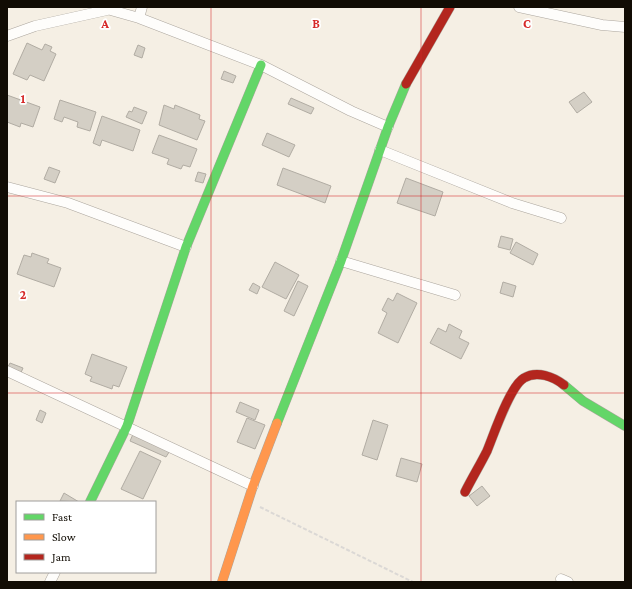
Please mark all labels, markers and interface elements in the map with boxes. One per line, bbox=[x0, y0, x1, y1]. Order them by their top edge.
text: A bbox=[100, 16, 109, 31]
text: B bbox=[312, 16, 320, 31]
text: C bbox=[523, 16, 531, 31]
text: 1 bbox=[21, 91, 26, 106]
text: 2 bbox=[20, 287, 27, 302]
legend bbox=[16, 501, 156, 573]
text: Fast bbox=[52, 510, 73, 524]
text: Slow bbox=[52, 530, 76, 544]
text: Jam bbox=[51, 550, 71, 564]

